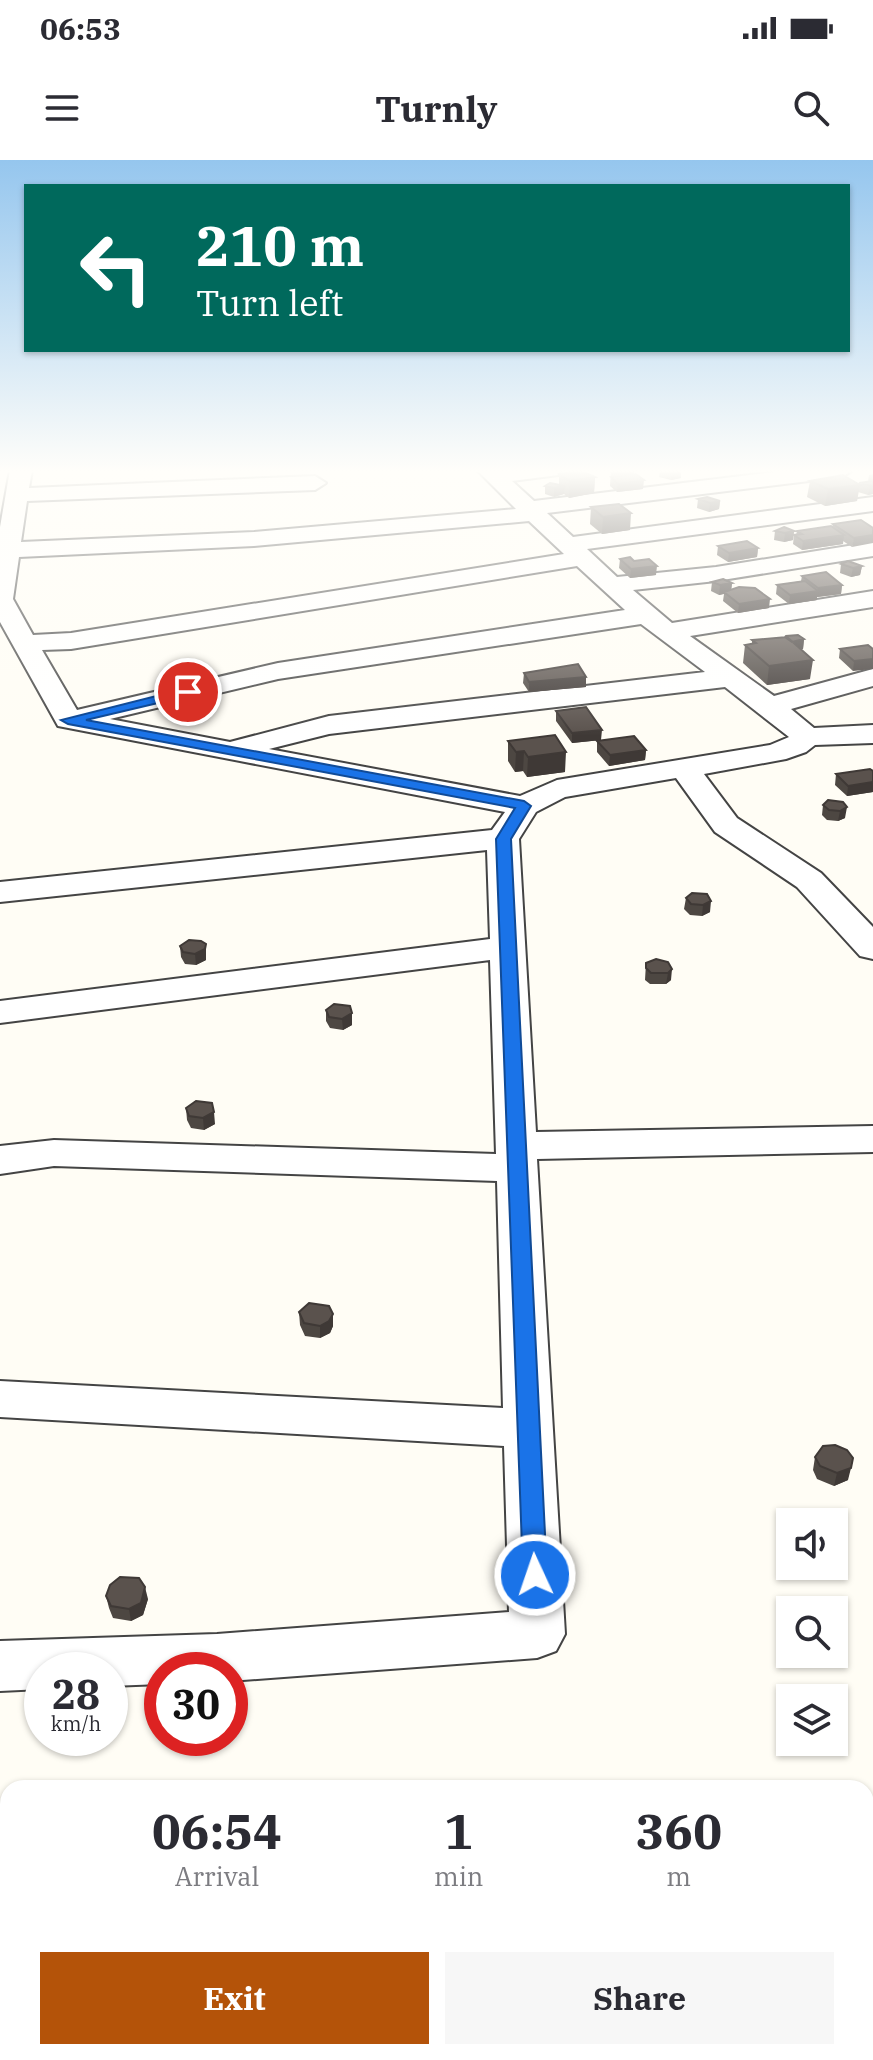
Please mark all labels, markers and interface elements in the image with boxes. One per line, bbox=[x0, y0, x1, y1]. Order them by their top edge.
text: 06:53 bbox=[40, 9, 121, 48]
text: Turnly bbox=[375, 85, 498, 132]
icon: menu bbox=[40, 86, 84, 130]
icon: search bbox=[789, 86, 833, 130]
text: 210 m bbox=[196, 209, 364, 281]
icon: left bbox=[64, 216, 168, 320]
text: Turn left bbox=[196, 279, 343, 326]
pin bbox=[154, 658, 222, 726]
icon: arrive bbox=[166, 670, 210, 714]
map controls bbox=[776, 1508, 848, 1756]
button: sound bbox=[776, 1508, 848, 1580]
position arrow bbox=[493, 1533, 577, 1617]
button: search bbox=[776, 1596, 848, 1668]
speed limit sign: 30 bbox=[144, 1652, 248, 1756]
text: 28 bbox=[52, 1668, 100, 1720]
button: layers bbox=[776, 1684, 848, 1756]
text: km/h bbox=[51, 1710, 101, 1737]
text: 06:54 bbox=[152, 1800, 282, 1862]
text: 1 bbox=[444, 1800, 473, 1862]
text: 360 bbox=[636, 1800, 722, 1862]
text: Arrival bbox=[175, 1859, 259, 1893]
text: min bbox=[434, 1859, 483, 1893]
text: m bbox=[666, 1859, 691, 1893]
button: Exit bbox=[40, 1952, 429, 2044]
button: Share bbox=[445, 1952, 834, 2044]

